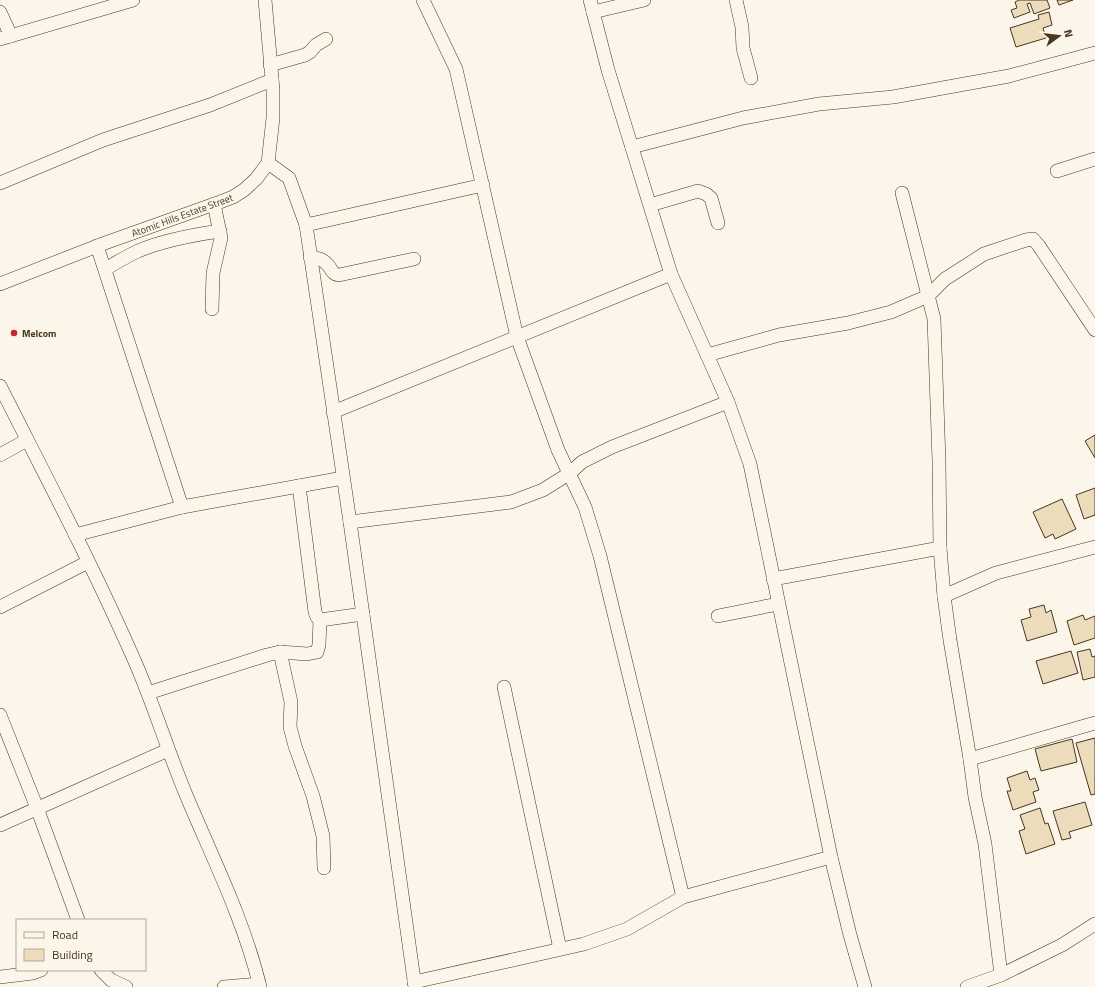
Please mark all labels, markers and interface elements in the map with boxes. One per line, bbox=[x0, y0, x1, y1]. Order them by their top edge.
north arrow bbox=[1039, 16, 1079, 56]
text: N bbox=[1060, 28, 1077, 39]
street label: Atomic Hills Estate Street bbox=[129, 190, 236, 241]
place label: Melcom bbox=[22, 326, 56, 341]
marker: Melcom bbox=[9, 328, 19, 338]
legend bbox=[16, 919, 146, 971]
text: Road bbox=[52, 925, 78, 944]
text: Building bbox=[52, 945, 93, 964]

